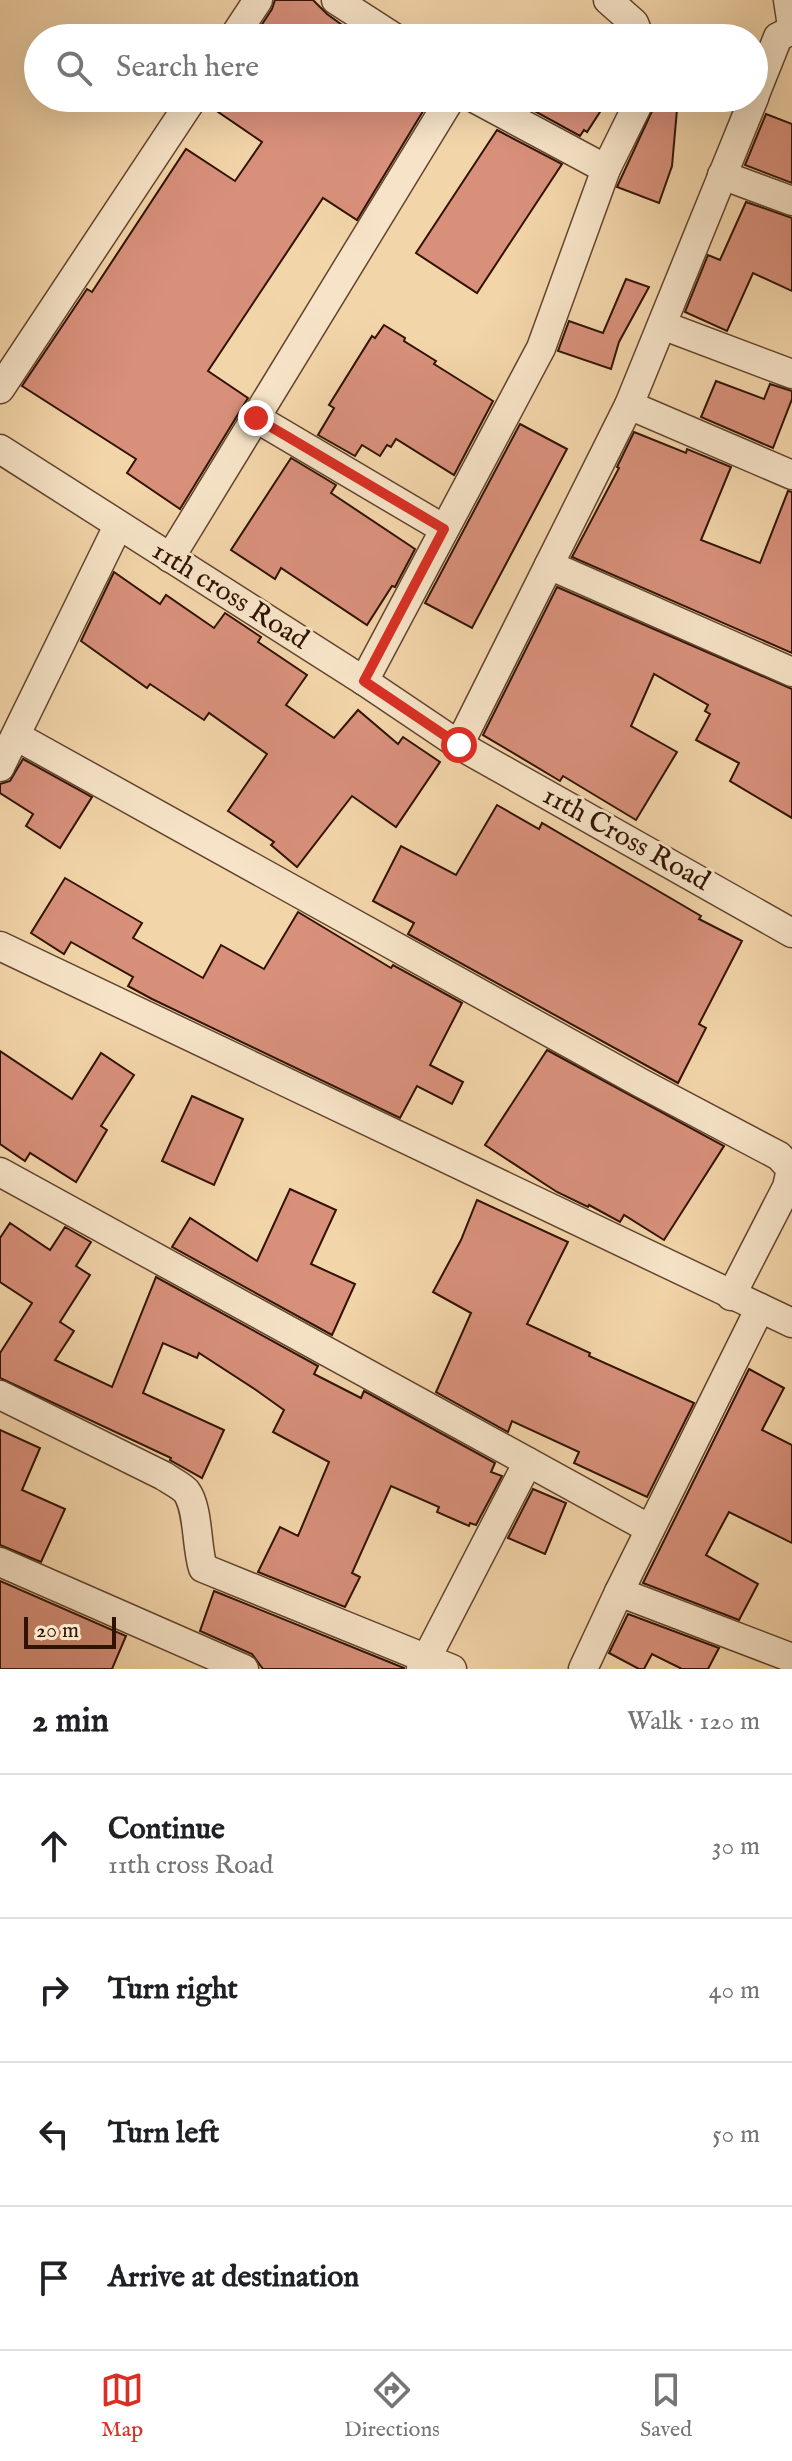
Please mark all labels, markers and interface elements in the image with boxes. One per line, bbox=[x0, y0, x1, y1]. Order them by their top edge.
search box bbox=[24, 24, 768, 112]
icon: search bbox=[52, 46, 96, 90]
text: Search here bbox=[116, 49, 259, 87]
route end bbox=[238, 400, 274, 436]
street label: 11th cross Road bbox=[145, 534, 315, 658]
route start bbox=[441, 727, 477, 763]
street label: 11th Cross Road bbox=[536, 779, 716, 899]
scale bar bbox=[24, 1613, 116, 1649]
text: 20 m bbox=[36, 1617, 79, 1645]
text: 2 min bbox=[32, 1700, 109, 1743]
text: Walk · 120 m bbox=[627, 1705, 760, 1738]
text: Continue bbox=[108, 1811, 225, 1849]
icon: ahead bbox=[32, 1824, 76, 1868]
text: 30 m bbox=[712, 1830, 760, 1863]
text: 11th cross Road bbox=[108, 1849, 273, 1882]
icon: right bbox=[32, 1968, 76, 2012]
text: Turn right bbox=[108, 1971, 238, 2009]
text: 40 m bbox=[709, 1974, 760, 2007]
icon: left bbox=[32, 2112, 76, 2156]
text: Turn left bbox=[108, 2115, 219, 2153]
text: 50 m bbox=[712, 2118, 760, 2151]
icon: arrive bbox=[32, 2256, 76, 2300]
text: Arrive at destination bbox=[108, 2259, 359, 2297]
tab: Map bbox=[100, 2368, 144, 2444]
tab: Directions bbox=[344, 2368, 440, 2444]
tab: Saved bbox=[640, 2368, 692, 2444]

